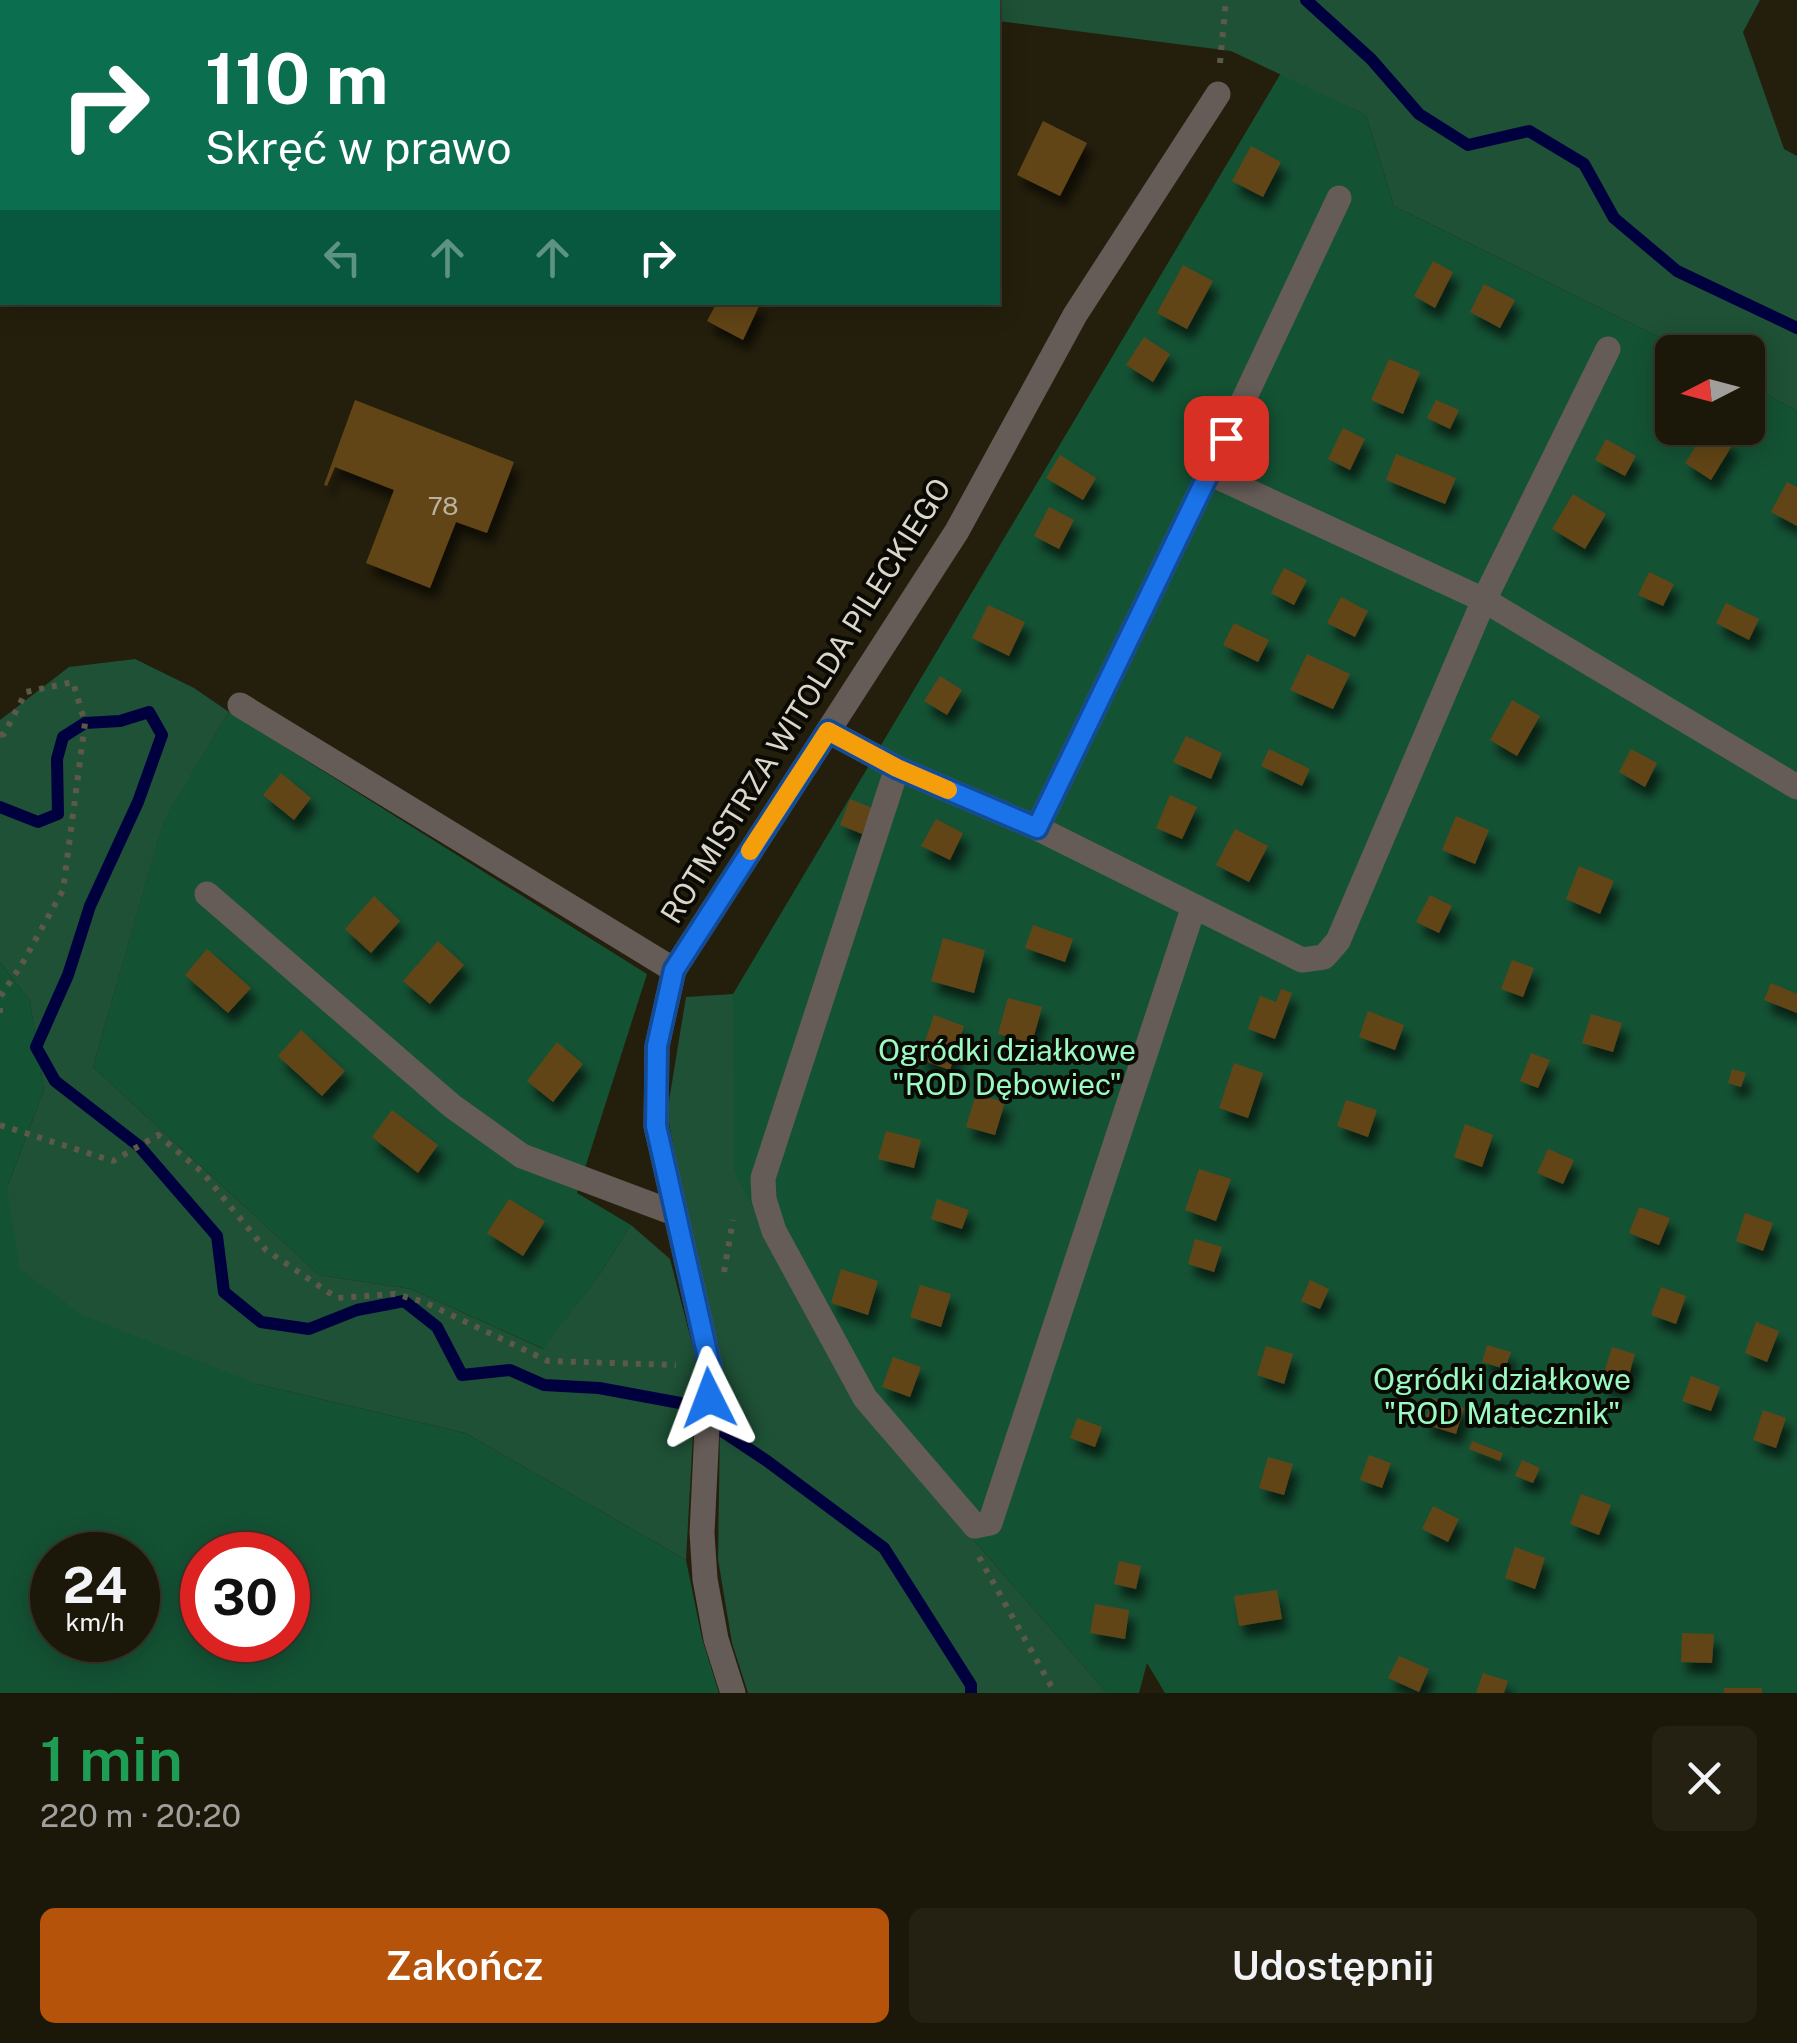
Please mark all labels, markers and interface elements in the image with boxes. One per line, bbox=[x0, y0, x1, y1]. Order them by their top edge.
text: 110 m bbox=[205, 37, 389, 120]
icon: right bbox=[40, 40, 170, 170]
text: Skręć w prawo bbox=[205, 121, 512, 174]
icon: left bbox=[315, 230, 370, 285]
icon: ahead bbox=[420, 230, 475, 285]
icon: ahead bbox=[525, 230, 580, 285]
icon: right bbox=[630, 230, 685, 285]
north arrow bbox=[1655, 335, 1765, 445]
map controls bbox=[1655, 335, 1765, 445]
pin bbox=[1184, 396, 1269, 481]
icon: arrive bbox=[1199, 411, 1254, 466]
street label: ROTMISTRZA WITOLDA PILECKIEGO bbox=[653, 471, 958, 930]
house number: 78 bbox=[428, 491, 458, 521]
park label: Ogródki działkowe "ROD Dębowiec" bbox=[878, 1032, 1136, 1102]
position arrow bbox=[657, 1346, 761, 1450]
park label: Ogródki działkowe "ROD Matecznik" bbox=[1373, 1361, 1631, 1431]
speed limit sign: 30 bbox=[180, 1532, 310, 1662]
text: 24 bbox=[63, 1555, 127, 1614]
text: km/h bbox=[66, 1607, 124, 1637]
text: 1 min bbox=[40, 1724, 183, 1795]
button: close bbox=[1652, 1726, 1757, 1831]
text: 220 m · 20:20 bbox=[40, 1797, 241, 1834]
button: Zakończ bbox=[40, 1908, 889, 2023]
button: Udostępnij bbox=[909, 1908, 1757, 2023]

